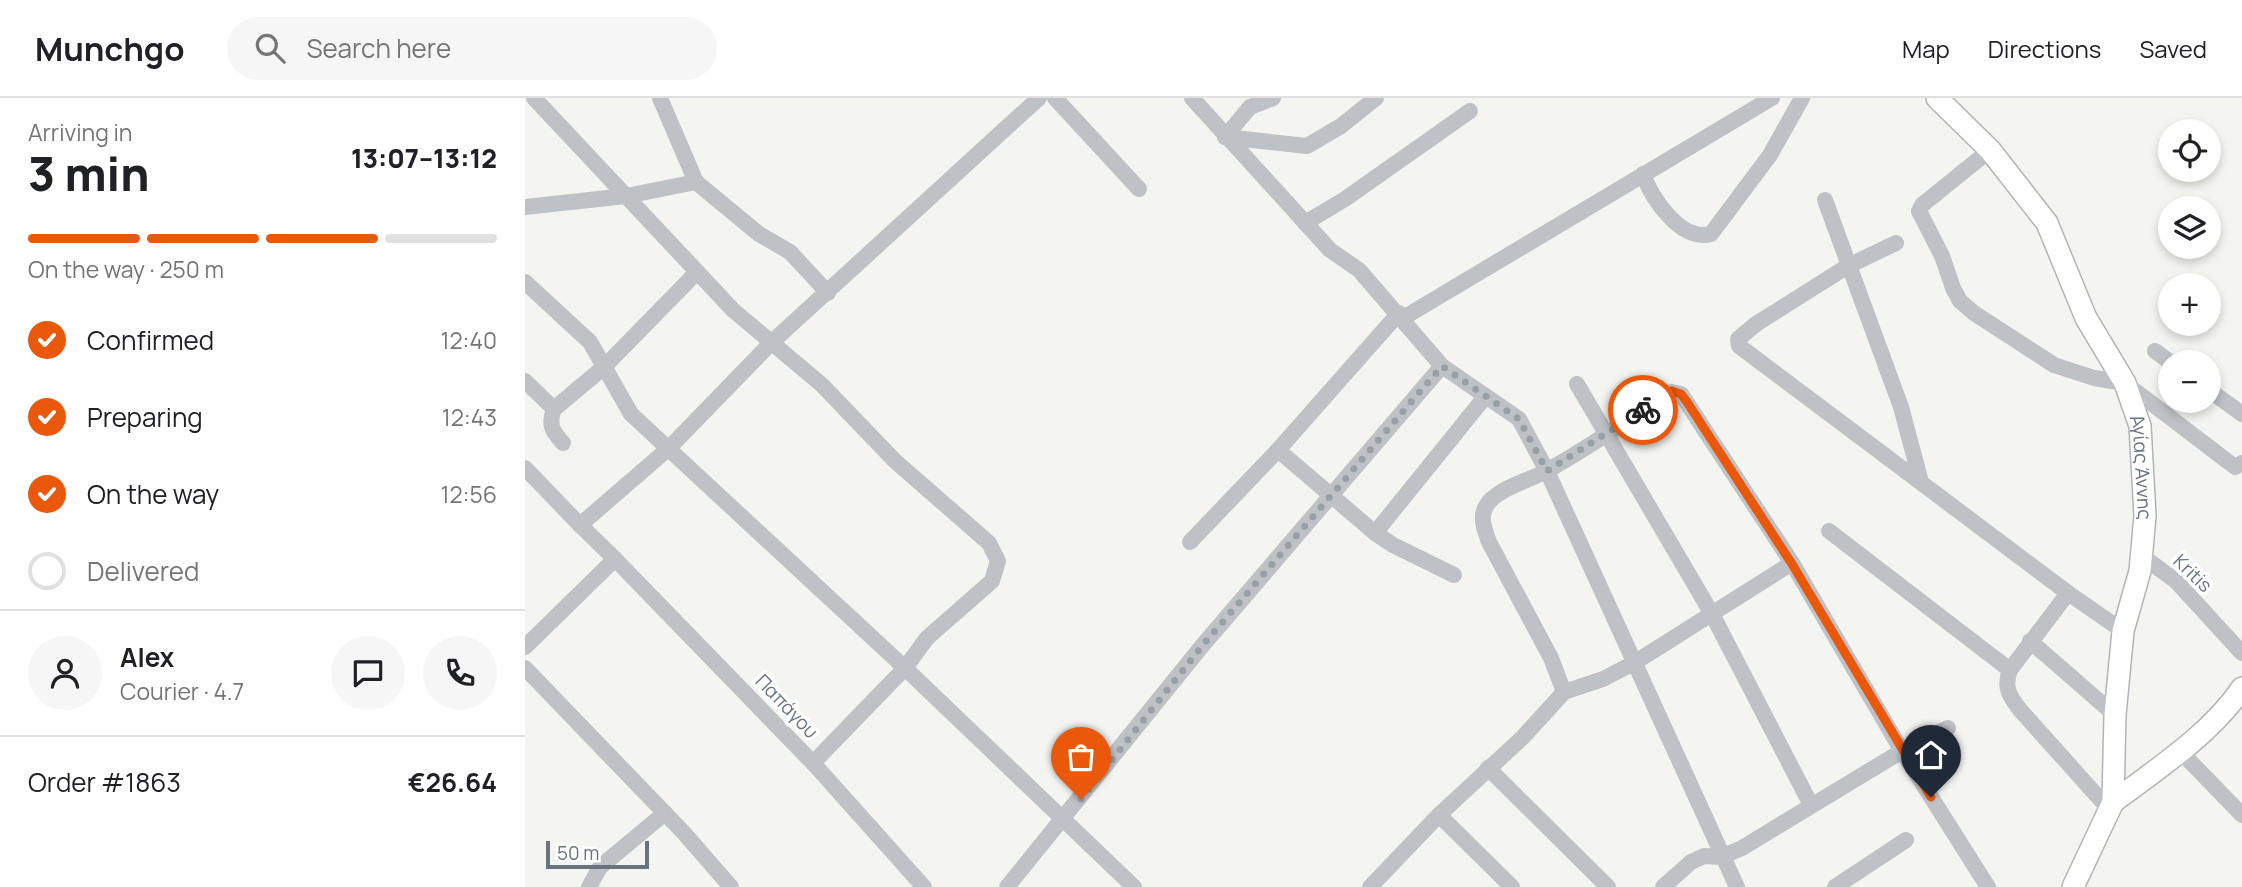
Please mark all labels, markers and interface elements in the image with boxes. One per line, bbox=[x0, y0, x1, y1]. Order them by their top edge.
search box bbox=[227, 17, 717, 80]
text: Munchgo bbox=[35, 26, 185, 71]
icon: search bbox=[251, 29, 289, 67]
text: Search here bbox=[307, 30, 451, 66]
text: Map bbox=[1902, 32, 1950, 65]
text: Directions bbox=[1988, 32, 2101, 65]
text: Saved bbox=[2139, 32, 2207, 65]
text: Arriving in bbox=[28, 116, 133, 148]
map controls bbox=[2158, 119, 2221, 413]
button: locate bbox=[2158, 119, 2221, 182]
text: 13:07–13:12 bbox=[351, 140, 497, 176]
text: 3 min bbox=[28, 142, 149, 205]
button: layers bbox=[2158, 196, 2221, 259]
text: On the way · 250 m bbox=[28, 253, 224, 285]
button: + bbox=[2158, 273, 2221, 336]
icon: check bbox=[28, 321, 66, 359]
text: Confirmed bbox=[87, 322, 214, 358]
text: 12:40 bbox=[440, 324, 497, 356]
button: − bbox=[2158, 350, 2221, 413]
courier bbox=[1608, 375, 1678, 445]
icon: bike bbox=[1624, 391, 1662, 429]
icon: check bbox=[28, 398, 66, 436]
text: Preparing bbox=[87, 399, 203, 435]
text: 12:43 bbox=[442, 401, 497, 433]
street label: Αγίας Άννης bbox=[2124, 411, 2158, 520]
icon: check bbox=[28, 475, 66, 513]
text: On the way bbox=[87, 476, 219, 512]
text: 12:56 bbox=[440, 478, 497, 510]
street label: Kritis bbox=[2168, 548, 2218, 598]
text: Delivered bbox=[87, 553, 199, 589]
button: person bbox=[28, 636, 102, 710]
button: chat bbox=[331, 636, 405, 710]
button: phone bbox=[423, 636, 497, 710]
text: Alex bbox=[120, 639, 174, 675]
street label: Παπάγου bbox=[750, 668, 824, 744]
text: Courier · 4.7 bbox=[120, 675, 244, 707]
pin bbox=[1901, 725, 1961, 797]
pin bbox=[1051, 727, 1111, 799]
icon: home bbox=[1912, 736, 1950, 774]
icon: bag bbox=[1062, 738, 1100, 776]
text: Order #1863 bbox=[28, 764, 181, 800]
text: €26.64 bbox=[408, 764, 497, 800]
scale bar bbox=[546, 838, 649, 870]
text: 50 m bbox=[557, 840, 599, 866]

